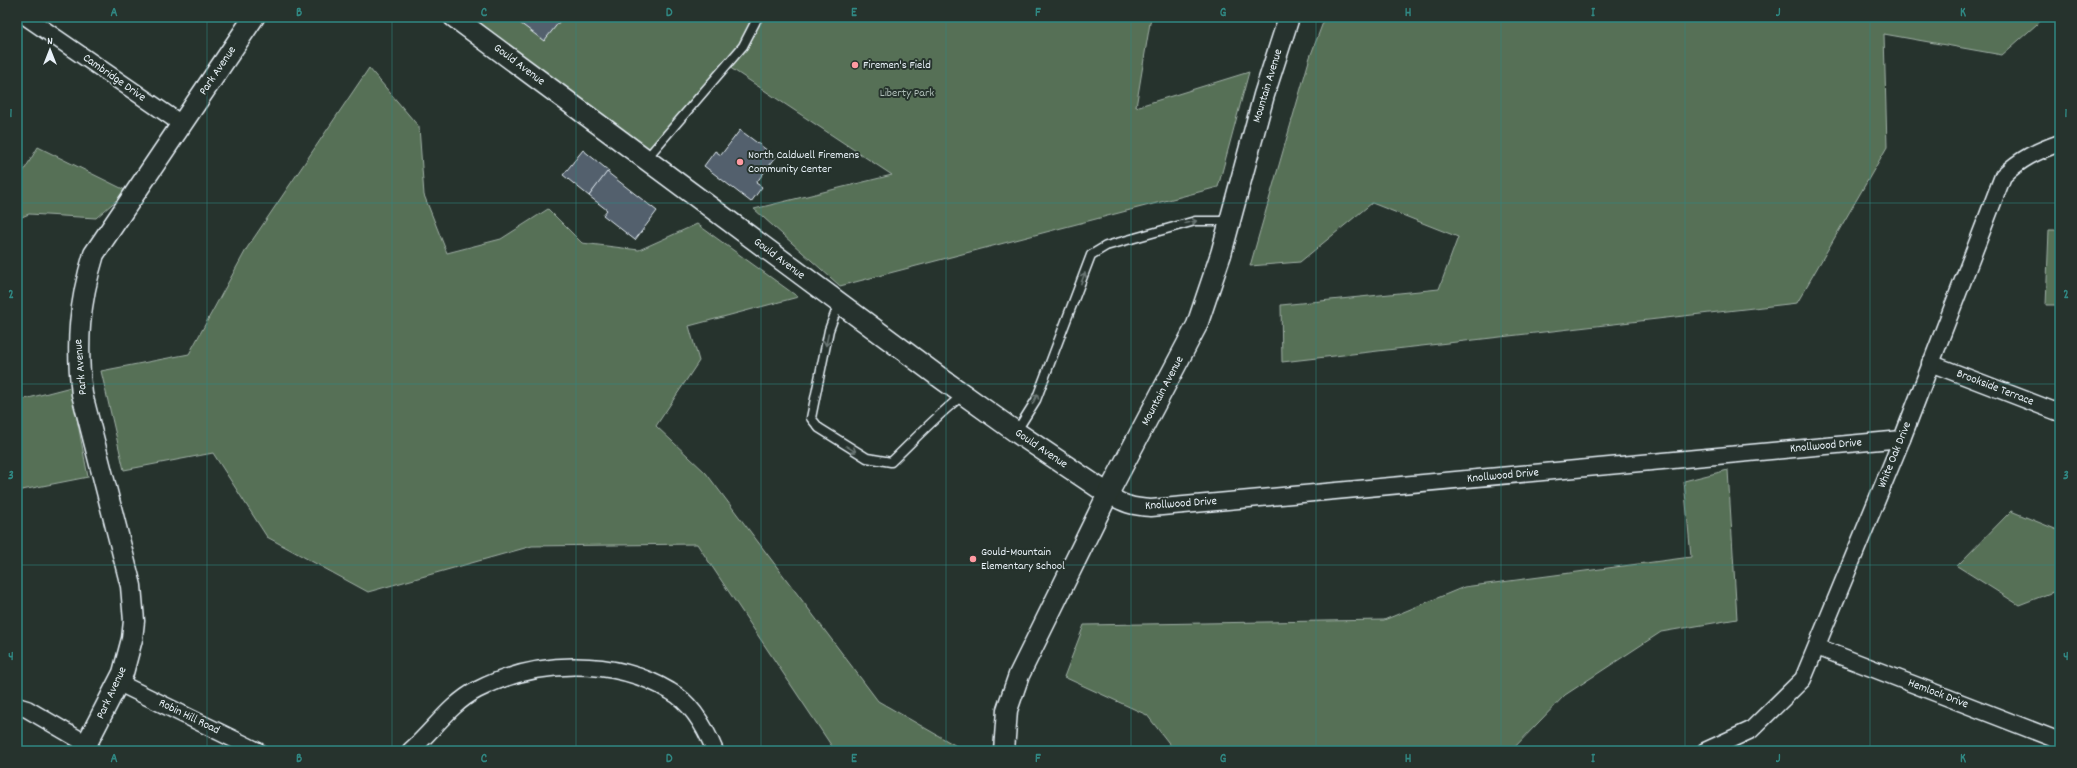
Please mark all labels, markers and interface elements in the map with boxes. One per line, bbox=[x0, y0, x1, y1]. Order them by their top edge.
text: A bbox=[110, 4, 118, 23]
text: B bbox=[296, 4, 302, 23]
text: C bbox=[481, 4, 488, 23]
text: D bbox=[666, 4, 673, 23]
text: E bbox=[851, 4, 858, 23]
text: F bbox=[1035, 4, 1041, 23]
text: G bbox=[1220, 4, 1227, 23]
text: H bbox=[1405, 4, 1412, 23]
text: I bbox=[1591, 4, 1596, 23]
text: J bbox=[1776, 4, 1781, 23]
text: K bbox=[1960, 4, 1966, 23]
north arrow bbox=[30, 30, 70, 70]
text: N bbox=[47, 34, 53, 50]
street label: Gould Avenue bbox=[490, 40, 548, 90]
street label: Park Avenue bbox=[195, 43, 241, 99]
street label: Mountain Avenue bbox=[1249, 47, 1287, 125]
street label: Cambridge Drive bbox=[79, 50, 149, 106]
place label: Firemen's Field bbox=[863, 57, 931, 74]
marker: Firemen's Field bbox=[850, 60, 860, 70]
park label: Liberty Park bbox=[880, 85, 934, 102]
text: 1 bbox=[10, 105, 13, 124]
text: 1 bbox=[2065, 105, 2068, 124]
place label: North Caldwell Firemens Community Center bbox=[748, 147, 859, 178]
marker: North Caldwell Firemens Community Center bbox=[735, 157, 745, 167]
one-way arrow bbox=[1184, 218, 1197, 226]
street label: Gould Avenue bbox=[750, 234, 808, 284]
one-way arrow bbox=[1079, 272, 1087, 284]
text: 2 bbox=[8, 286, 14, 305]
text: 2 bbox=[2063, 286, 2069, 305]
one-way arrow bbox=[823, 334, 831, 347]
street label: Park Avenue bbox=[70, 338, 92, 396]
street label: Mountain Avenue bbox=[1138, 353, 1188, 429]
street label: Brookside Terrace bbox=[1954, 365, 2036, 411]
one-way arrow bbox=[1032, 393, 1039, 405]
street label: White Oak Drive bbox=[1874, 419, 1916, 491]
street label: Gould Avenue bbox=[1011, 425, 1071, 473]
street label: Knollwood Drive bbox=[1789, 434, 1863, 458]
one-way arrow bbox=[845, 445, 857, 453]
street label: Knollwood Drive bbox=[1466, 464, 1540, 488]
text: 3 bbox=[8, 467, 14, 486]
text: 3 bbox=[2063, 467, 2069, 486]
street label: Knollwood Drive bbox=[1144, 493, 1218, 515]
place label: Gould-Mountain Elementary School bbox=[981, 544, 1065, 575]
marker: Gould-Mountain Elementary School bbox=[968, 554, 978, 564]
text: 4 bbox=[8, 648, 14, 667]
text: 4 bbox=[2063, 648, 2069, 667]
street label: Park Avenue bbox=[92, 664, 132, 722]
street label: Hemlock Drive bbox=[1905, 675, 1971, 713]
street label: Robin Hill Road bbox=[156, 695, 222, 739]
text: A bbox=[110, 750, 118, 768]
text: B bbox=[296, 750, 302, 768]
text: C bbox=[481, 750, 488, 768]
text: D bbox=[666, 750, 673, 768]
text: E bbox=[851, 750, 858, 768]
text: F bbox=[1035, 750, 1041, 768]
text: G bbox=[1220, 750, 1227, 768]
text: H bbox=[1405, 750, 1412, 768]
text: I bbox=[1591, 750, 1596, 768]
text: J bbox=[1776, 750, 1781, 768]
text: K bbox=[1960, 750, 1966, 768]

